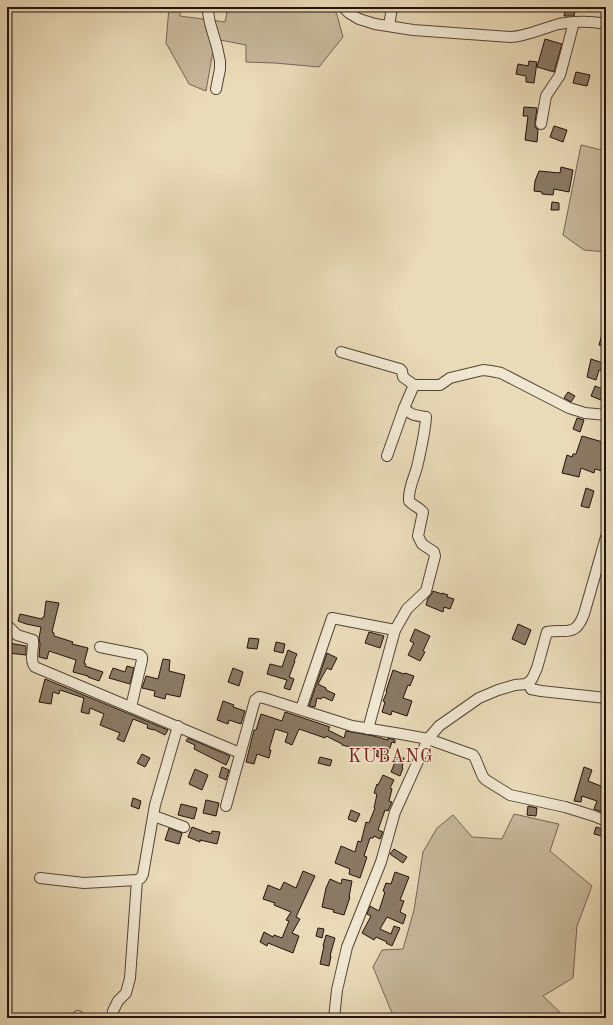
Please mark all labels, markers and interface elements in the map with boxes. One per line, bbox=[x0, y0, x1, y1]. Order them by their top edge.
district label: KUBANG bbox=[348, 748, 434, 766]

